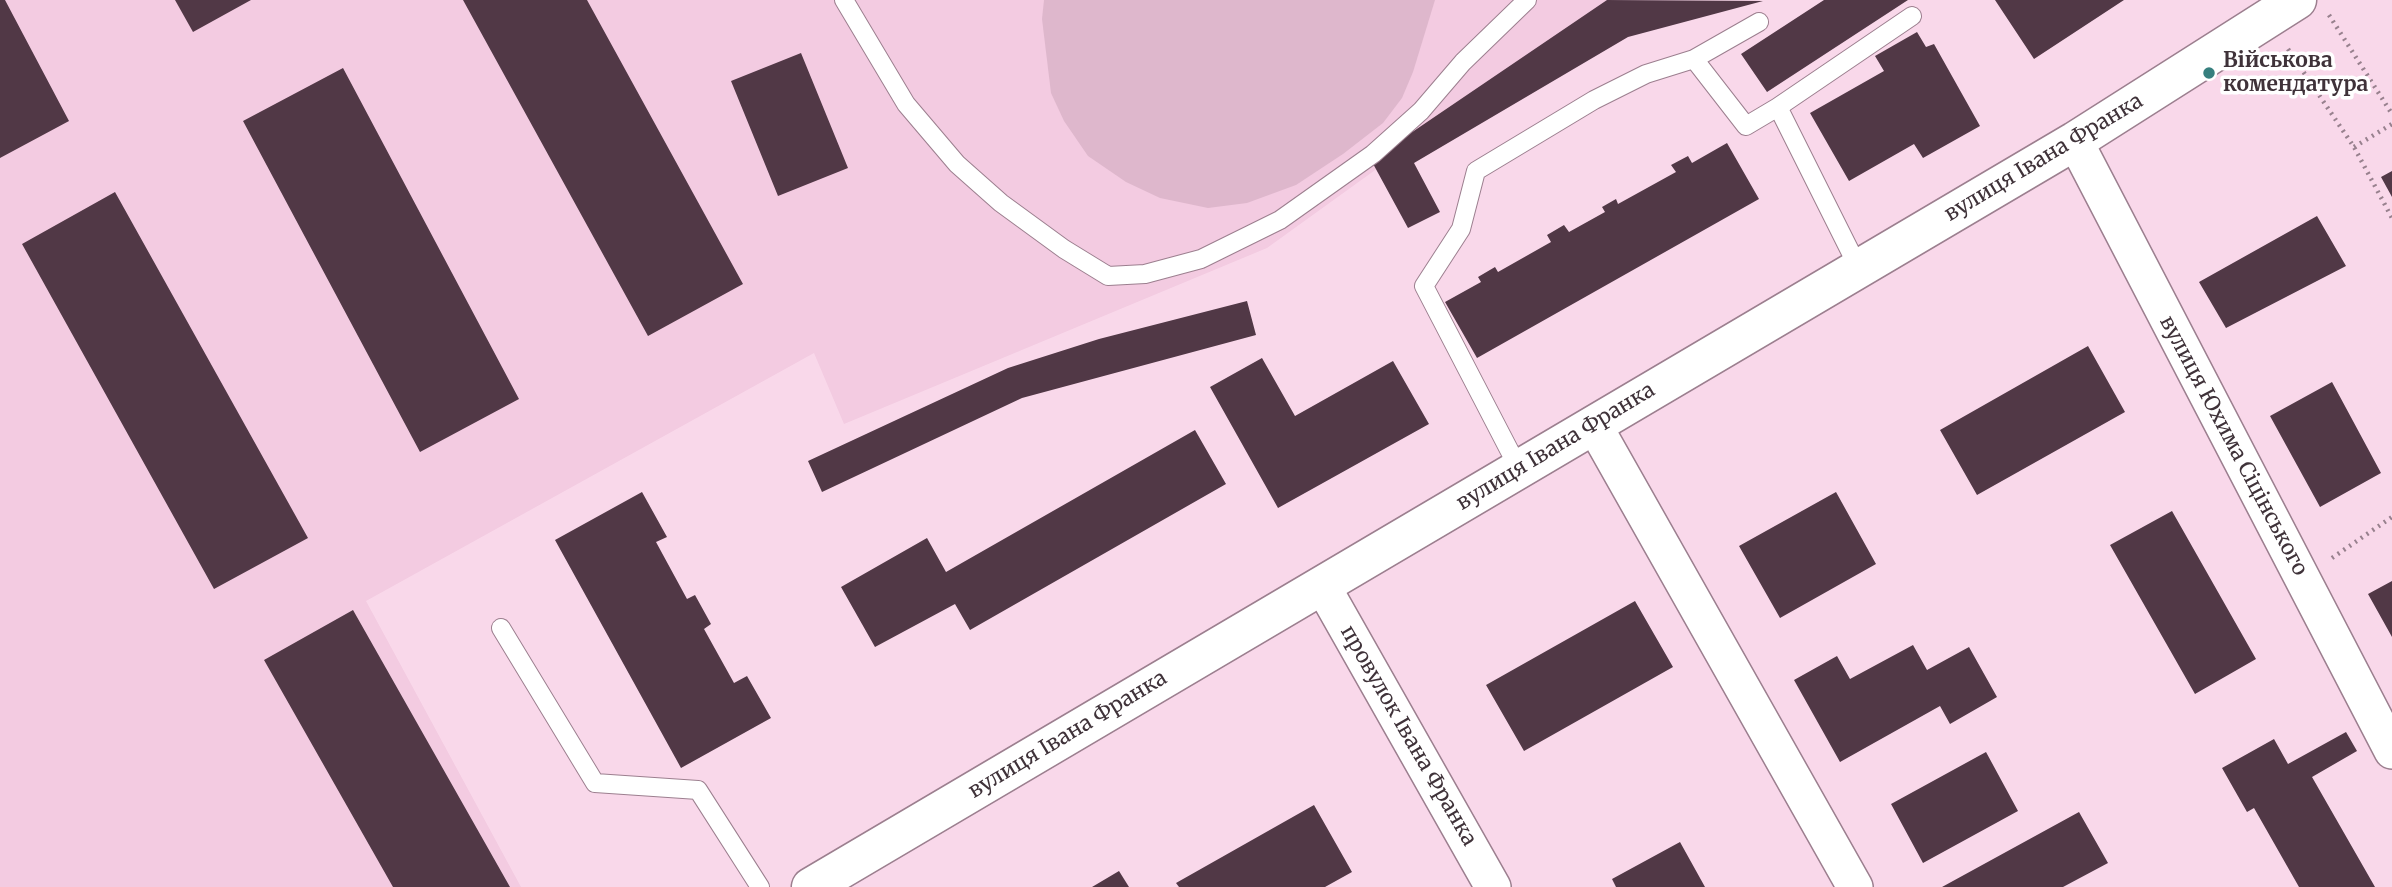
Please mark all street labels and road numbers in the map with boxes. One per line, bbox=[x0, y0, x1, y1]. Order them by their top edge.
street label: вулиця Івана Франка bbox=[1940, 89, 2148, 227]
street label: вулиця Юхима Сіцінського bbox=[2154, 312, 2312, 580]
street label: вулиця Івана Франка bbox=[1452, 378, 1660, 516]
street label: провулок Івана Франка bbox=[1335, 621, 1481, 851]
street label: вулиця Івана Франка bbox=[964, 666, 1172, 804]

